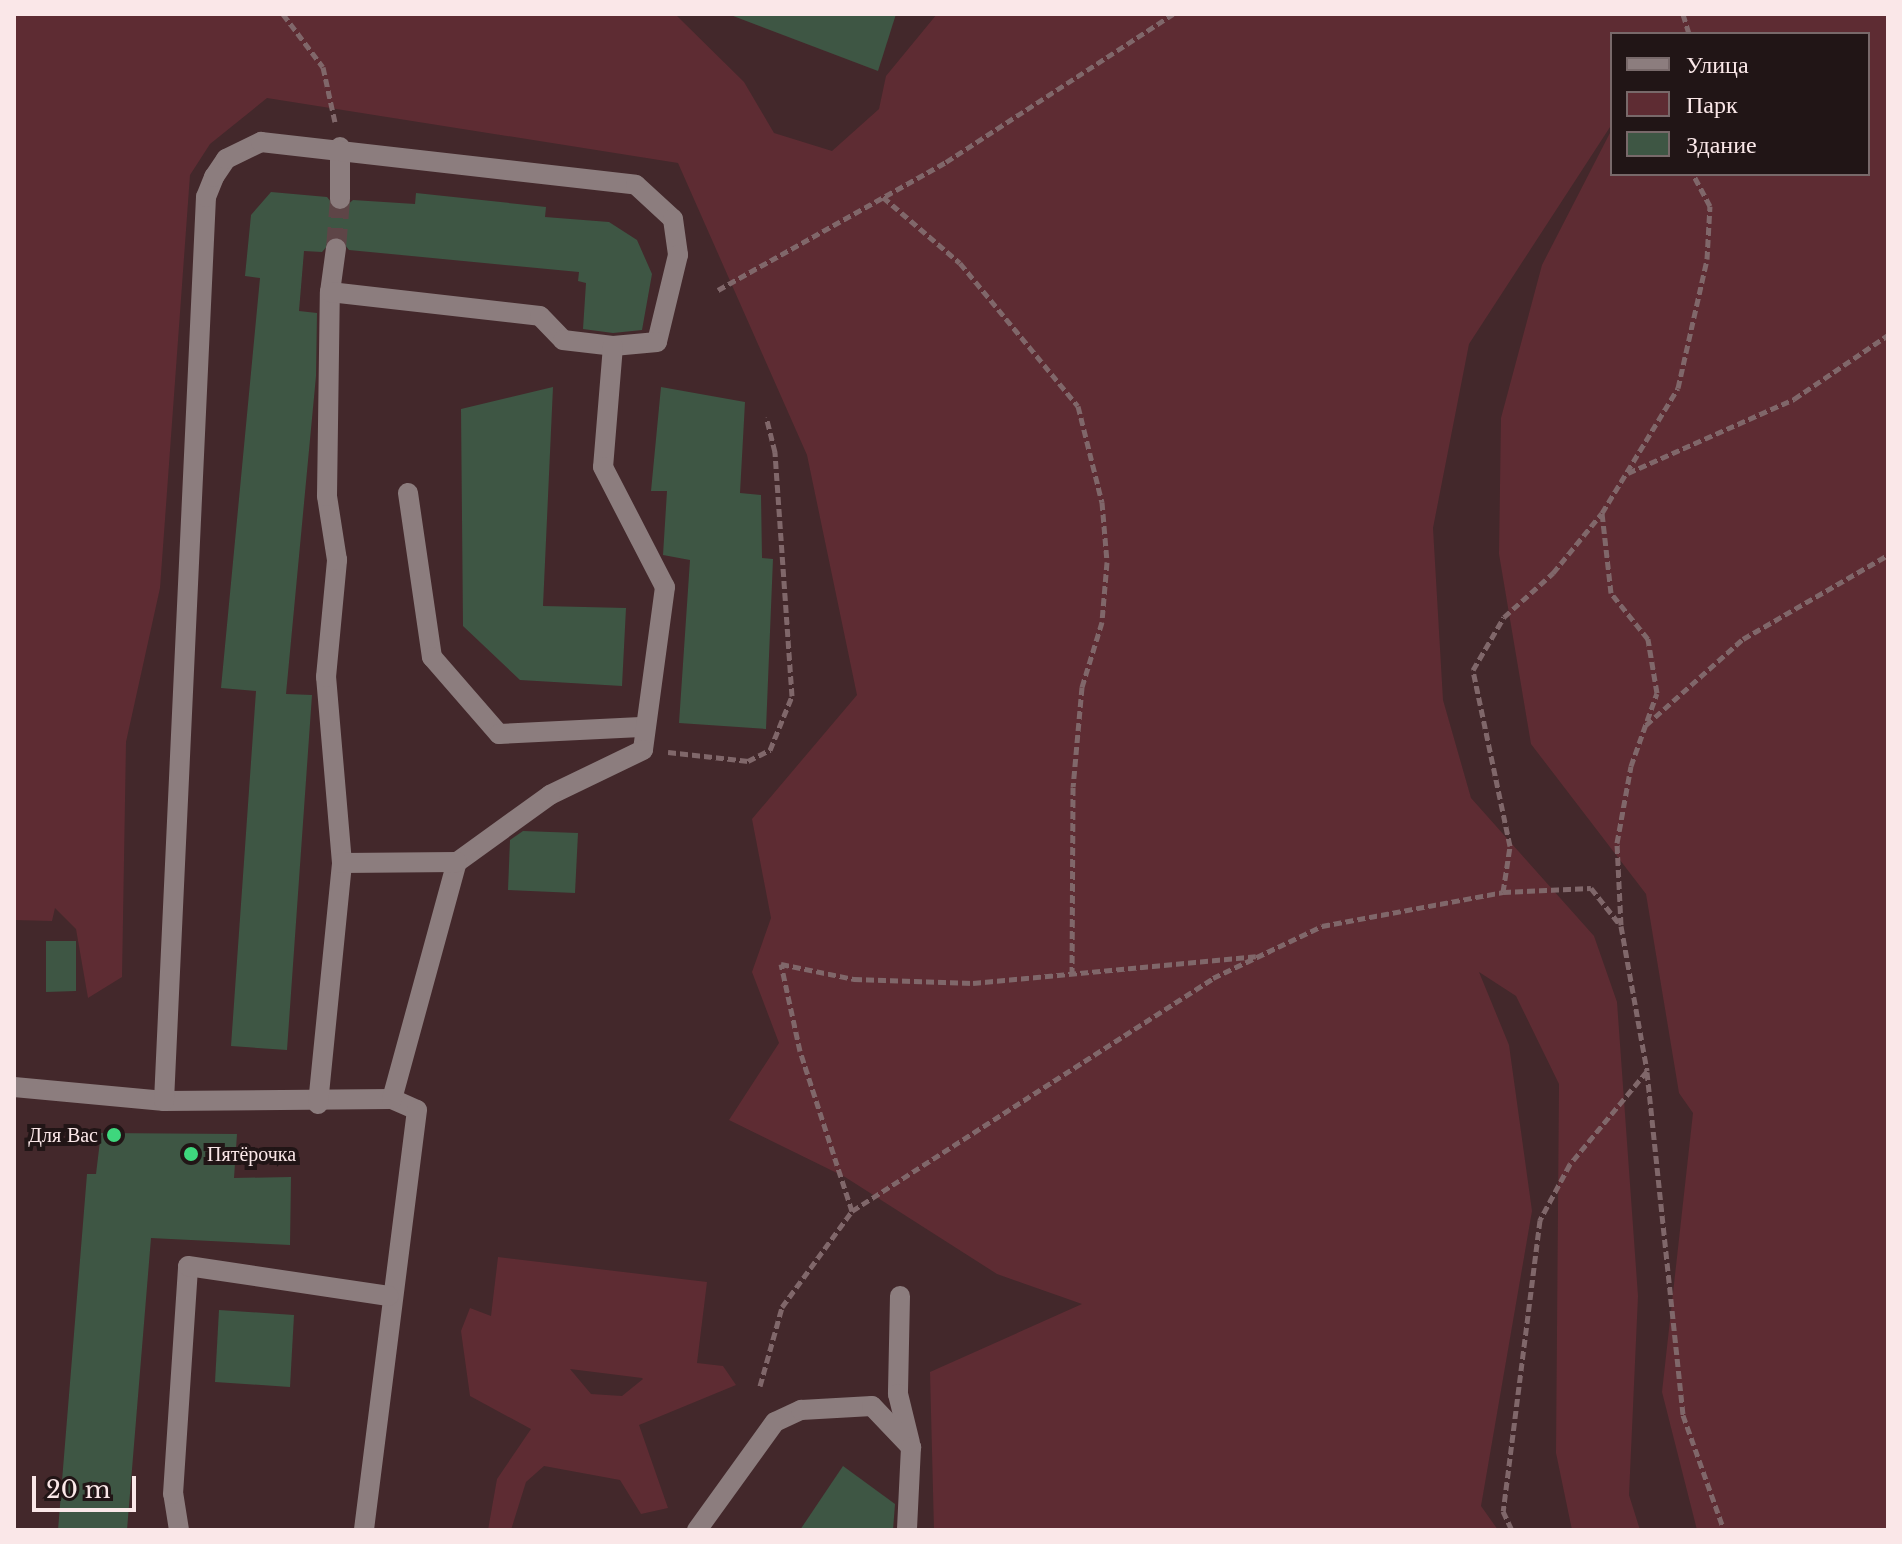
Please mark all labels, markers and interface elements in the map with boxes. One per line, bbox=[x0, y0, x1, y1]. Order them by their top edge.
legend bbox=[1610, 32, 1870, 176]
text: Улица bbox=[1686, 50, 1749, 79]
text: Парк bbox=[1686, 90, 1738, 119]
text: Здание bbox=[1686, 130, 1757, 159]
place label: Для Вас bbox=[28, 1123, 98, 1147]
marker: Для Вас bbox=[105, 1126, 123, 1144]
place label: Пятёрочка bbox=[207, 1142, 296, 1166]
marker: Пятёрочка bbox=[182, 1145, 200, 1163]
scale bar bbox=[36, 1460, 140, 1510]
text: 20 m bbox=[46, 1475, 111, 1504]

